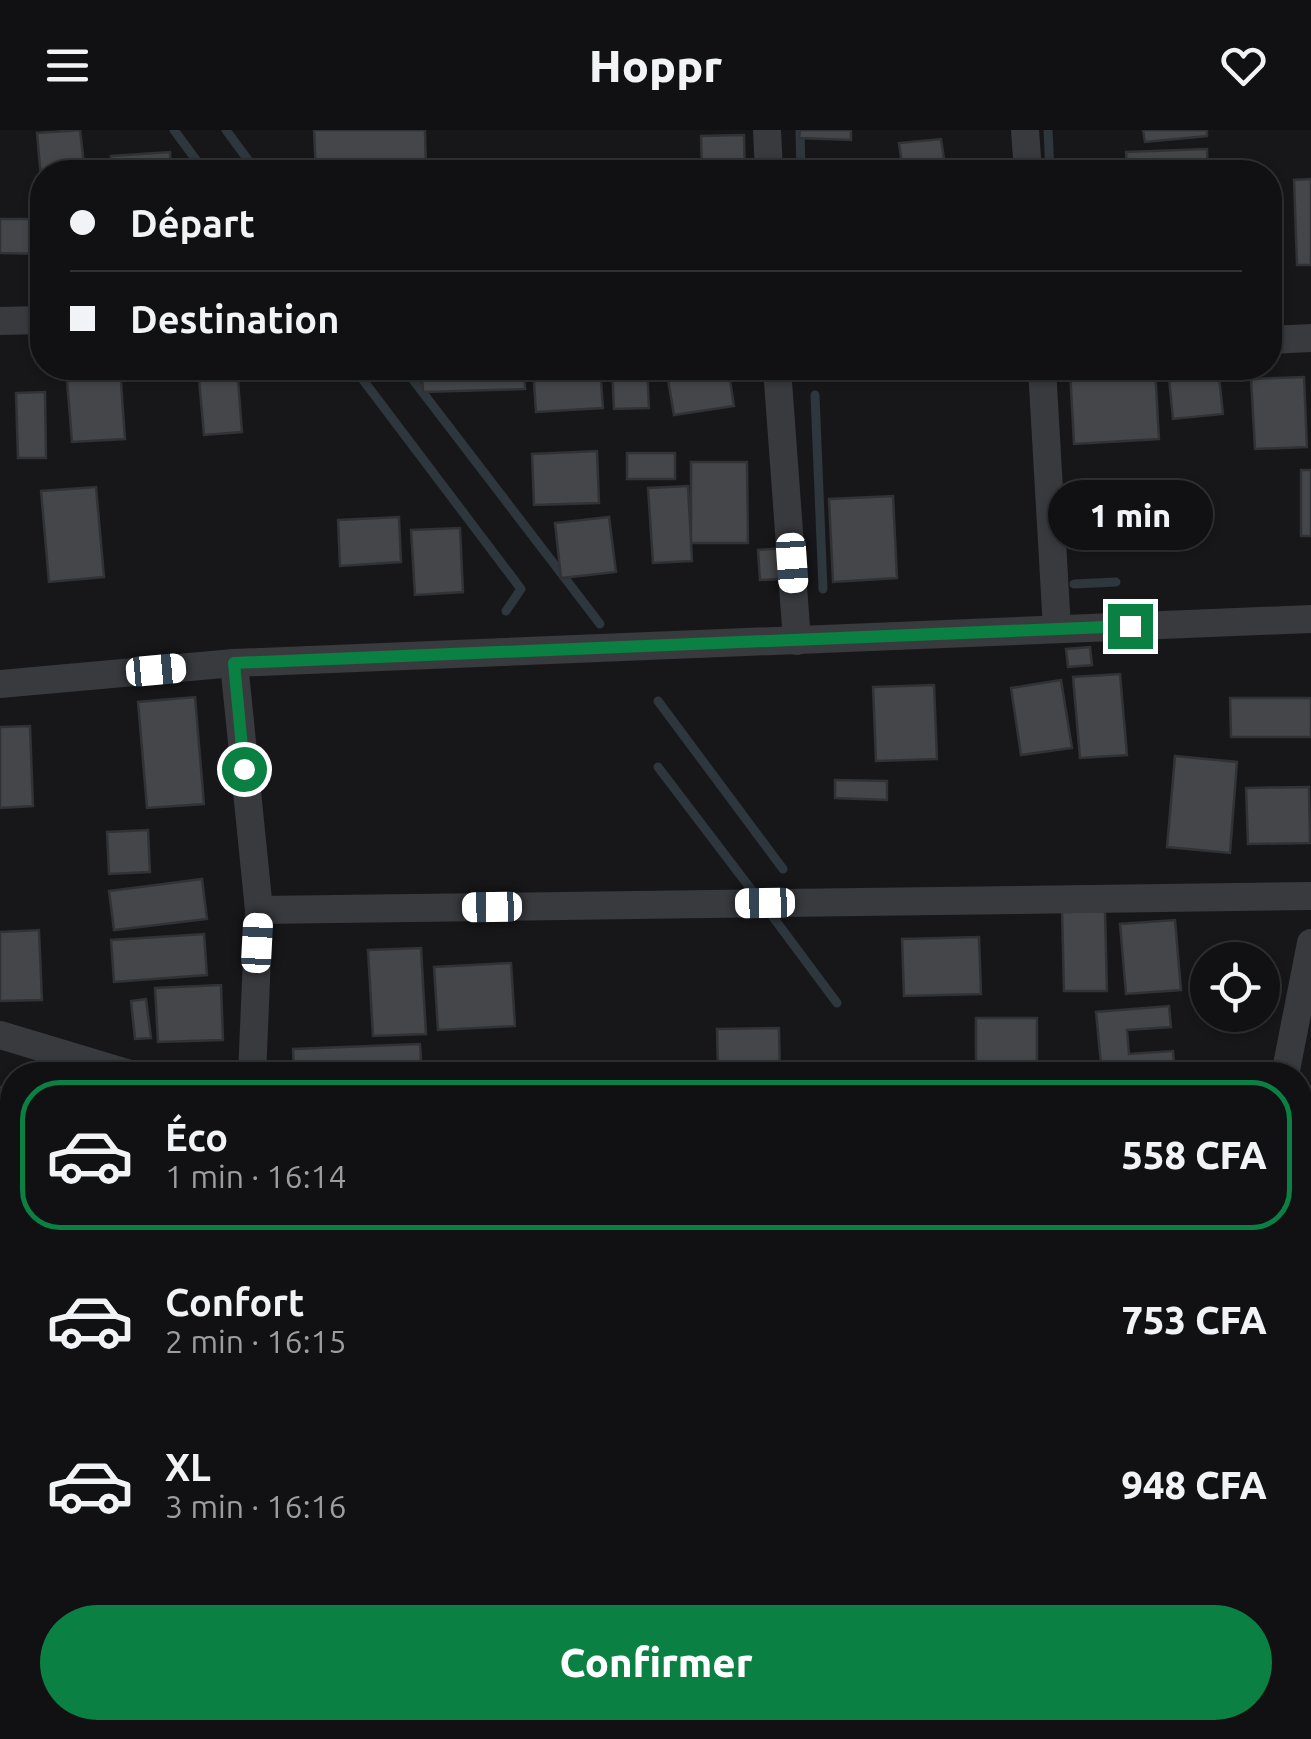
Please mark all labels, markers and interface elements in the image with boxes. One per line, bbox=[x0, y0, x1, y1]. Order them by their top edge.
icon: menu bbox=[40, 38, 95, 93]
icon: heart bbox=[1216, 38, 1271, 93]
text: Hoppr bbox=[589, 40, 722, 91]
text: Départ bbox=[130, 202, 255, 244]
text: Destination bbox=[130, 298, 339, 340]
callout: 1 min bbox=[1048, 481, 1212, 551]
text: 1 min bbox=[1090, 497, 1171, 533]
car bbox=[775, 532, 809, 594]
route end bbox=[1108, 604, 1153, 649]
car bbox=[125, 652, 187, 688]
route start bbox=[222, 747, 267, 792]
car bbox=[735, 887, 795, 919]
car bbox=[462, 891, 522, 923]
car bbox=[240, 912, 274, 974]
map controls bbox=[1190, 942, 1280, 1032]
button: locate bbox=[1190, 942, 1280, 1032]
icon: car bbox=[45, 1110, 135, 1200]
text: Éco bbox=[165, 1116, 228, 1158]
text: 558 CFA bbox=[1122, 1134, 1267, 1176]
text: 1 min · 16:14 bbox=[165, 1158, 347, 1194]
icon: car bbox=[45, 1275, 135, 1365]
text: Confort bbox=[165, 1281, 304, 1323]
text: 753 CFA bbox=[1122, 1299, 1267, 1341]
text: 2 min · 16:15 bbox=[165, 1323, 347, 1359]
icon: car bbox=[45, 1440, 135, 1530]
text: XL bbox=[165, 1446, 211, 1488]
text: 948 CFA bbox=[1122, 1464, 1267, 1506]
text: 3 min · 16:16 bbox=[165, 1488, 347, 1524]
button: Confirmer bbox=[40, 1605, 1272, 1720]

